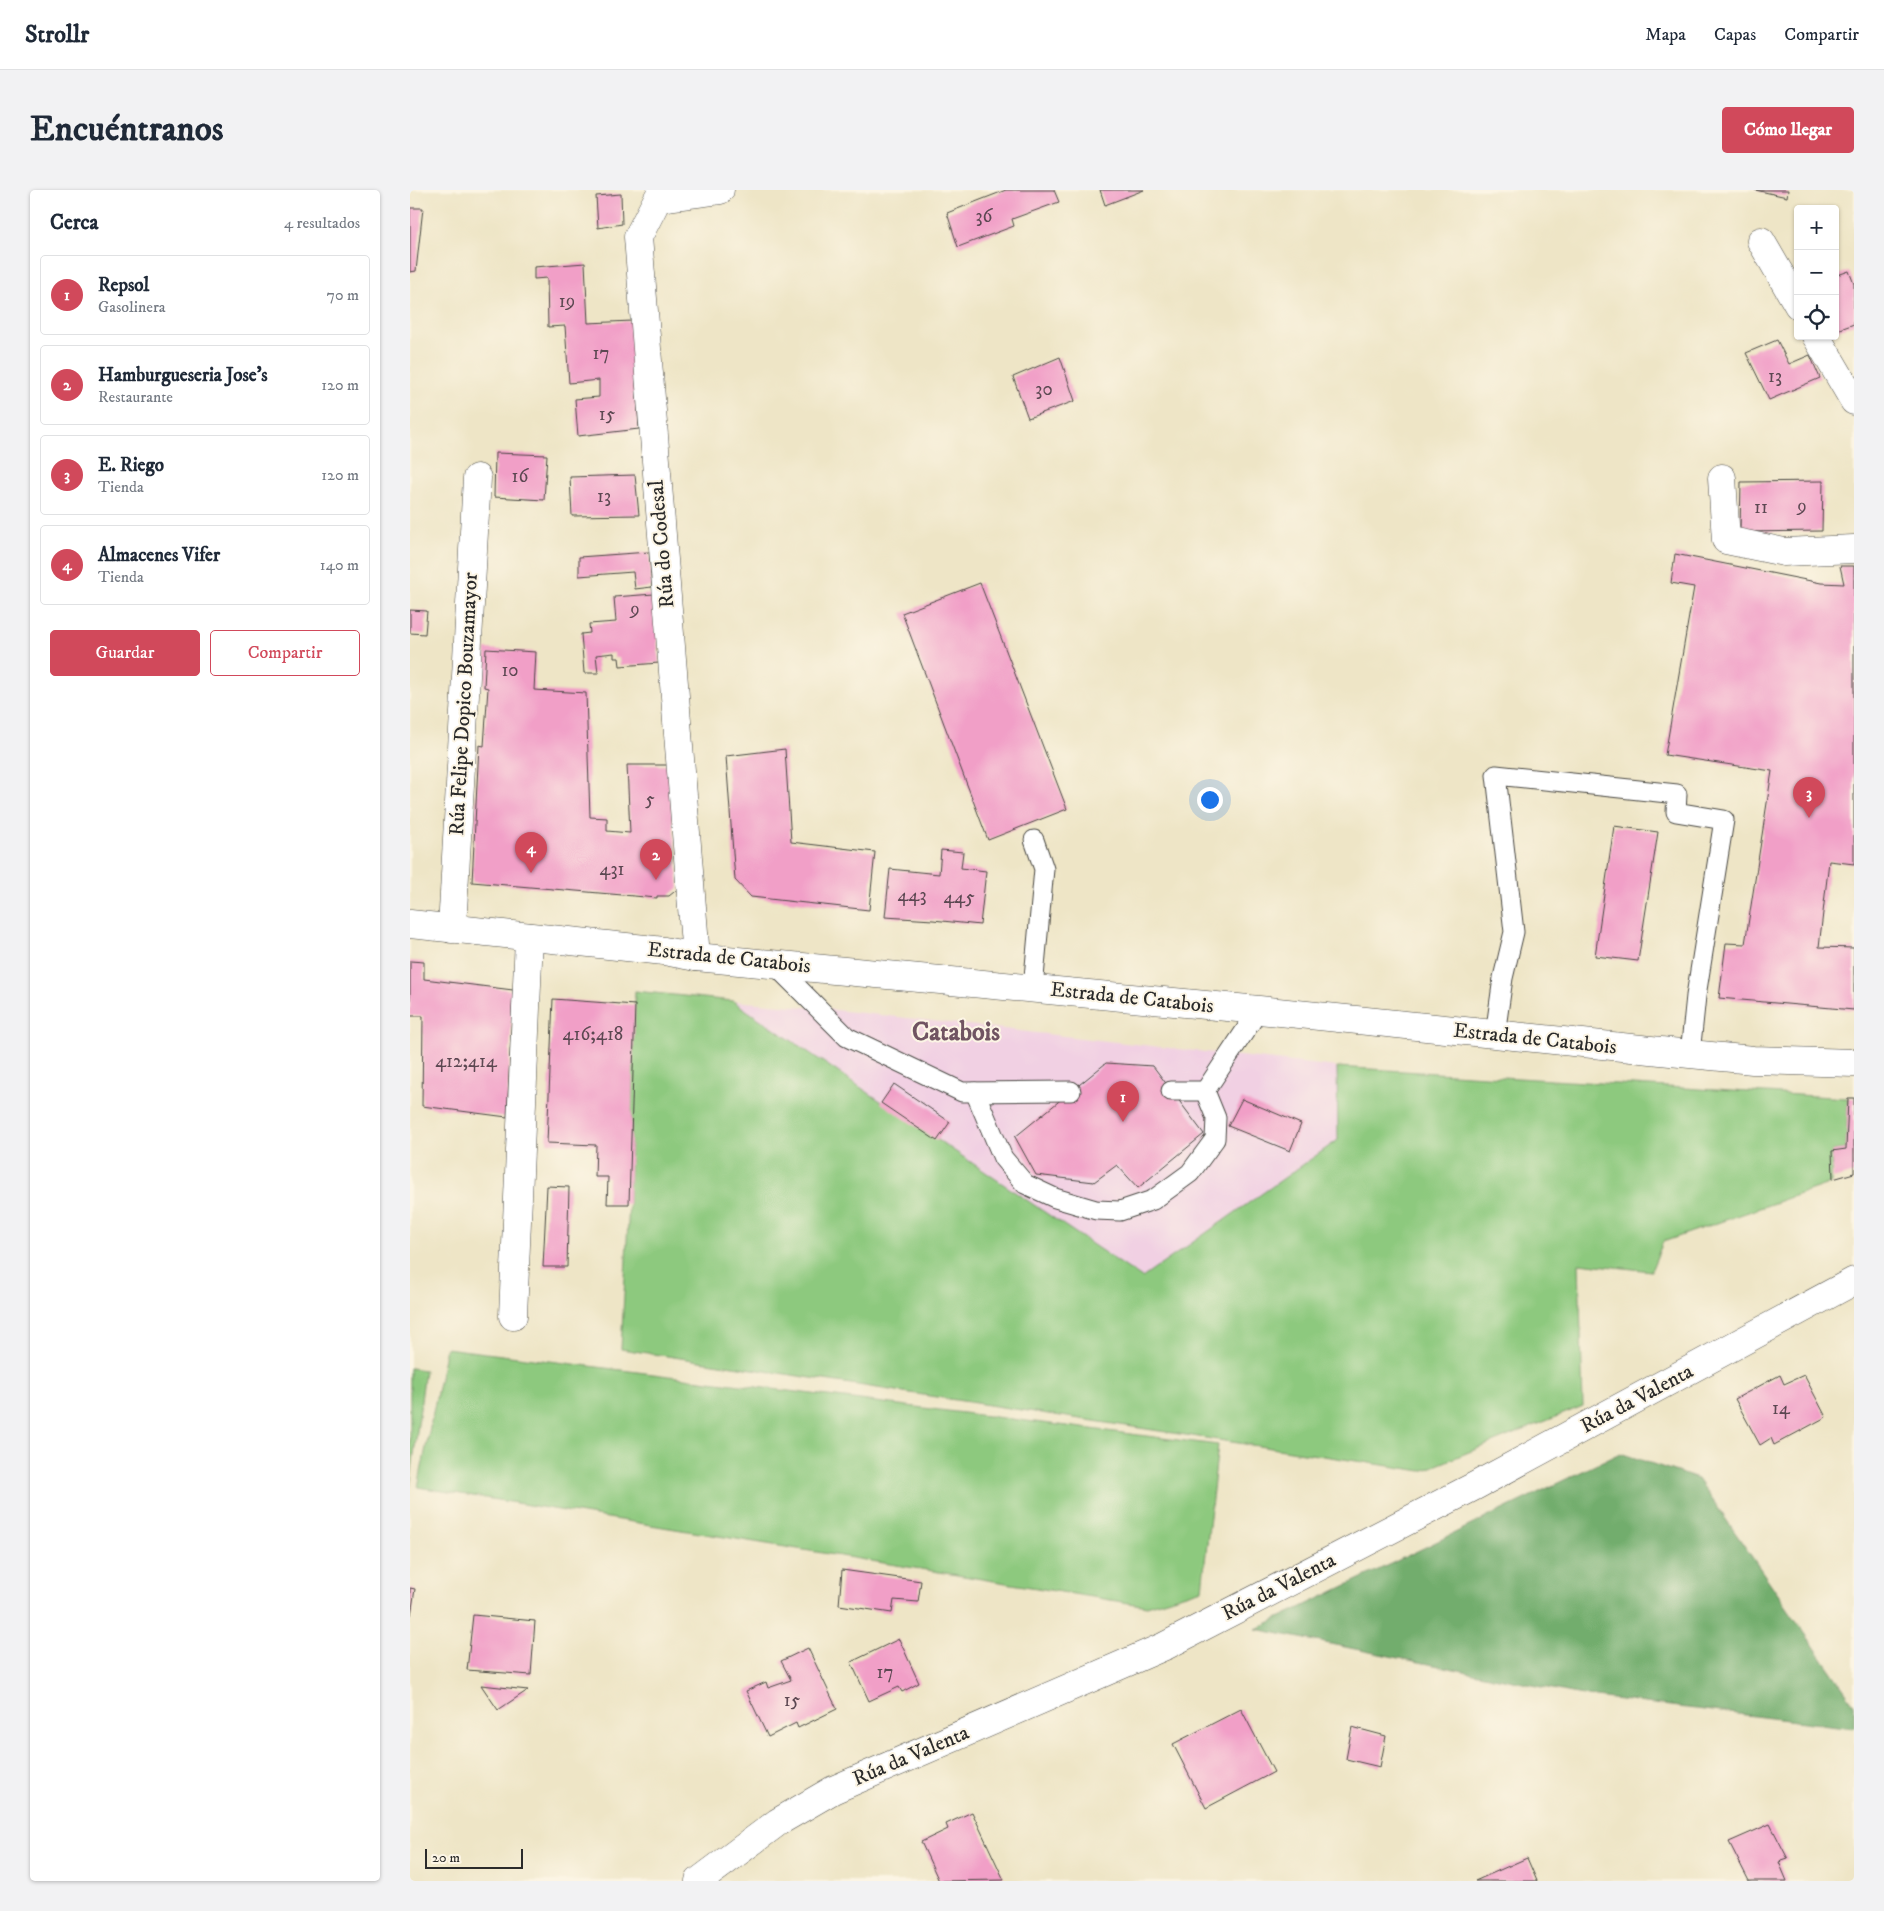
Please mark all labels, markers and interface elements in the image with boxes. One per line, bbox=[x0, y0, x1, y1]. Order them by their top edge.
text: Strollr bbox=[25, 20, 89, 50]
text: Mapa bbox=[1645, 24, 1686, 46]
text: Capas bbox=[1714, 24, 1756, 46]
text: Compartir bbox=[1784, 24, 1859, 46]
button: Cómo llegar bbox=[1722, 107, 1854, 153]
text: Encuéntranos bbox=[30, 108, 224, 152]
house number: 36 bbox=[976, 205, 994, 228]
map controls bbox=[1794, 205, 1839, 340]
button: + bbox=[1794, 205, 1839, 250]
text: Cerca bbox=[50, 210, 98, 236]
text: 4 resultados bbox=[284, 213, 360, 233]
button: − bbox=[1794, 250, 1839, 295]
text: Repsol bbox=[98, 274, 149, 297]
text: 1 bbox=[64, 285, 70, 305]
text: 70 m bbox=[327, 285, 359, 305]
house number: 19 bbox=[559, 290, 575, 313]
button: locate bbox=[1794, 295, 1839, 340]
text: Gasolinera bbox=[98, 297, 166, 317]
house number: 17 bbox=[593, 342, 610, 365]
text: Hamburgueseria Jose's bbox=[98, 364, 268, 387]
house number: 13 bbox=[1768, 365, 1782, 388]
text: 2 bbox=[63, 375, 71, 395]
text: 120 m bbox=[321, 375, 359, 395]
house number: 30 bbox=[1035, 378, 1053, 401]
text: Restaurante bbox=[98, 387, 173, 407]
house number: 15 bbox=[599, 403, 616, 426]
text: E. Riego bbox=[98, 454, 164, 477]
text: 3 bbox=[64, 465, 70, 485]
text: 120 m bbox=[321, 465, 359, 485]
house number: 16 bbox=[512, 465, 530, 488]
text: Tienda bbox=[98, 477, 144, 497]
street label: Rúa do Codesal bbox=[643, 478, 681, 609]
house number: 13 bbox=[597, 485, 611, 508]
house number: 9 bbox=[1796, 495, 1807, 518]
house number: 11 bbox=[1754, 496, 1768, 519]
text: Almacenes Vifer bbox=[98, 544, 220, 567]
text: 4 bbox=[62, 555, 72, 575]
text: 140 m bbox=[320, 555, 359, 575]
text: Tienda bbox=[98, 567, 144, 587]
street label: Rúa Felipe Dopico Bouzamayor bbox=[444, 571, 484, 836]
house number: 9 bbox=[629, 598, 640, 621]
button: Guardar bbox=[50, 630, 200, 676]
button: Compartir bbox=[210, 630, 360, 676]
house number: 10 bbox=[501, 659, 519, 682]
pin: 3 bbox=[1793, 777, 1825, 818]
your location bbox=[1197, 787, 1223, 813]
house number: 5 bbox=[645, 788, 655, 811]
pin: 4 bbox=[515, 832, 547, 873]
pin: 2 bbox=[640, 839, 672, 880]
house number: 431 bbox=[599, 858, 625, 881]
house number: 443 bbox=[898, 884, 926, 907]
house number: 445 bbox=[943, 886, 975, 909]
street label: Estrada de Catabois bbox=[646, 937, 812, 979]
street label: Estrada de Catabois bbox=[1049, 977, 1215, 1019]
district label: Catabois bbox=[912, 1016, 1000, 1049]
street label: Estrada de Catabois bbox=[1452, 1018, 1618, 1060]
house number: 416;418 bbox=[563, 1023, 623, 1046]
house number: 412;414 bbox=[435, 1050, 498, 1073]
pin: 1 bbox=[1107, 1081, 1139, 1122]
street label: Rúa da Valenta bbox=[1576, 1358, 1698, 1440]
house number: 14 bbox=[1772, 1397, 1791, 1420]
street label: Rúa da Valenta bbox=[1218, 1547, 1340, 1627]
house number: 17 bbox=[877, 1661, 894, 1684]
house number: 15 bbox=[784, 1689, 801, 1712]
street label: Rúa da Valenta bbox=[849, 1720, 973, 1792]
scale bar bbox=[425, 1846, 522, 1869]
text: 20 m bbox=[432, 1849, 460, 1867]

